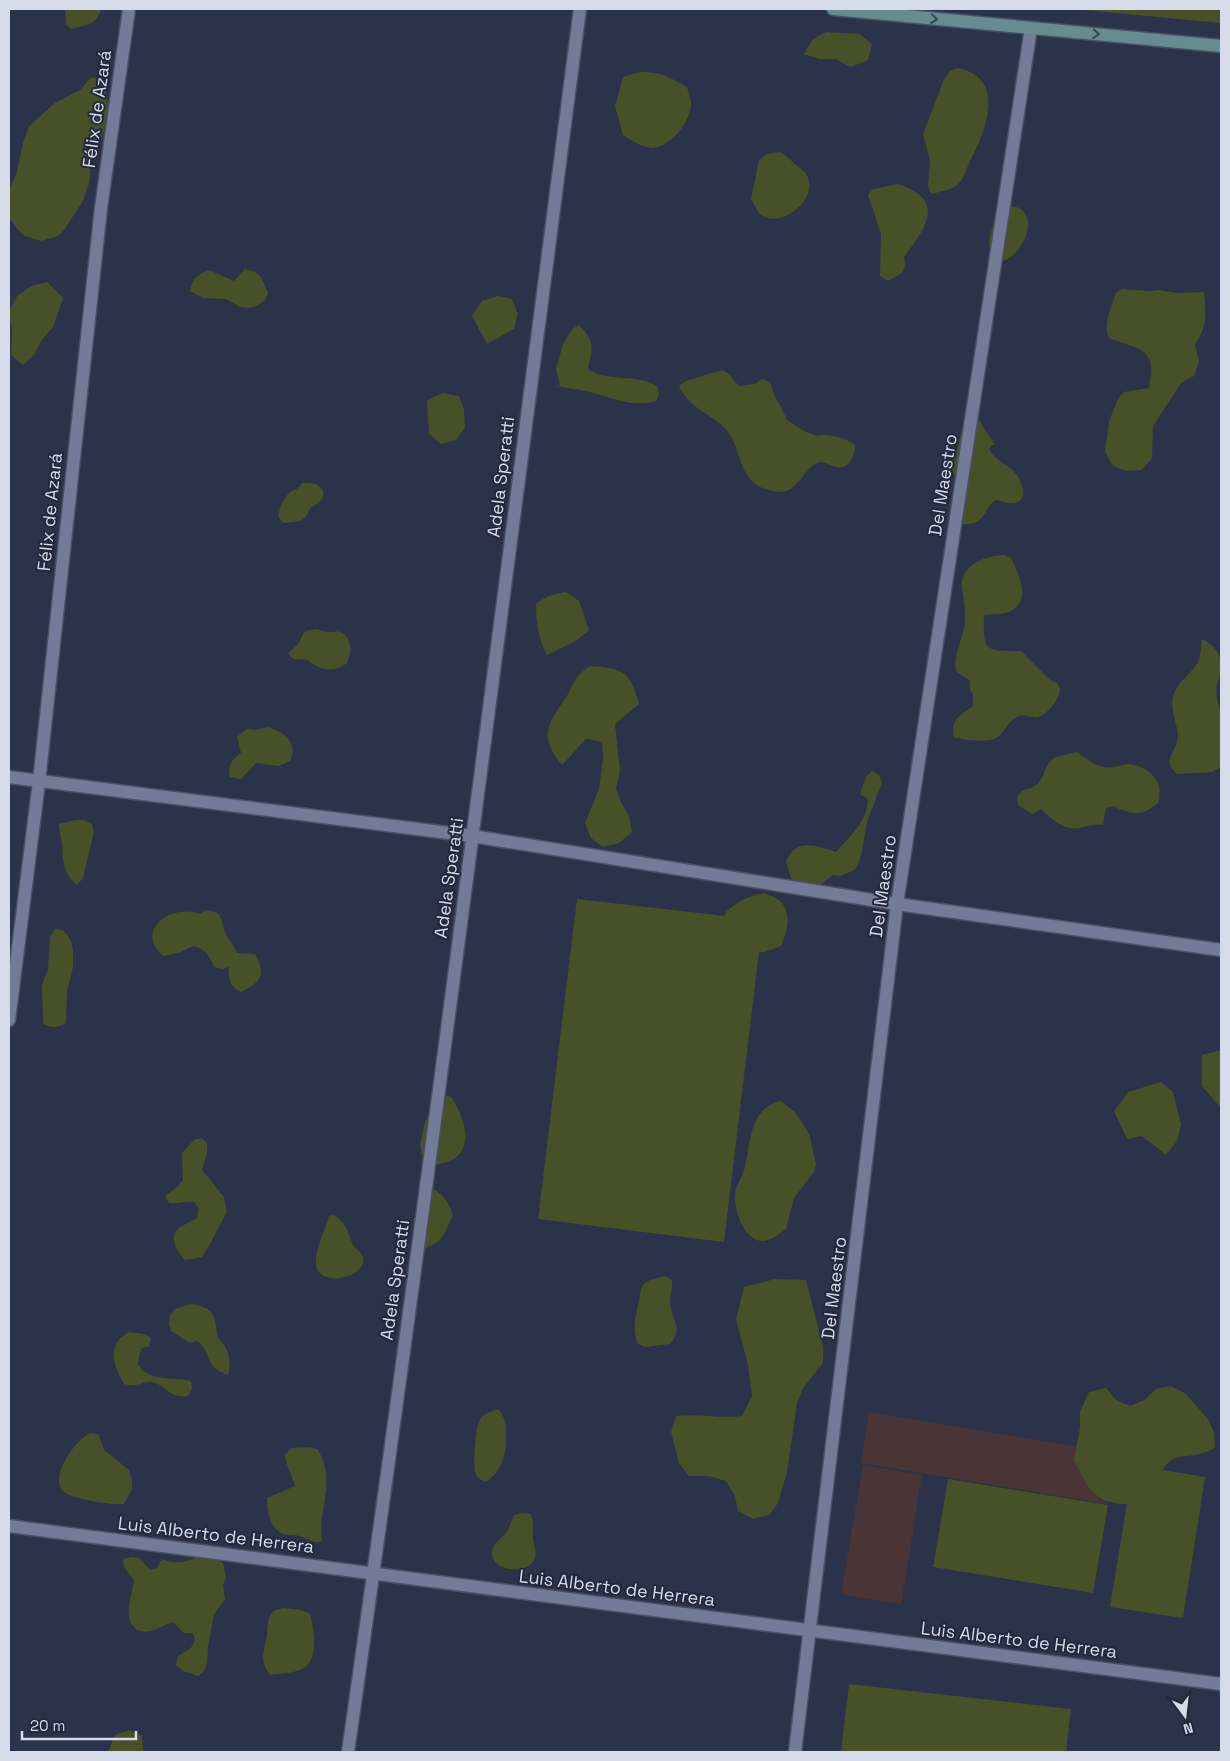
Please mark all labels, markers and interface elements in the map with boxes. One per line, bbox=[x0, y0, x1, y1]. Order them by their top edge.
one-way arrow bbox=[930, 13, 938, 24]
one-way arrow bbox=[1092, 28, 1100, 39]
street label: Félix de Azará bbox=[77, 48, 116, 169]
street label: Adela Speratti bbox=[482, 415, 519, 539]
street label: Del Maestro bbox=[923, 432, 962, 538]
street label: Félix de Azará bbox=[32, 452, 67, 572]
street label: Adela Speratti bbox=[429, 816, 468, 940]
street label: Del Maestro bbox=[864, 833, 901, 939]
street label: Adela Speratti bbox=[375, 1218, 414, 1342]
street label: Del Maestro bbox=[816, 1235, 851, 1341]
street label: Luis Alberto de Herrera bbox=[117, 1511, 316, 1558]
street label: Luis Alberto de Herrera bbox=[518, 1564, 717, 1611]
street label: Luis Alberto de Herrera bbox=[920, 1616, 1119, 1663]
north arrow bbox=[1160, 1691, 1210, 1741]
scale bar bbox=[22, 1708, 136, 1740]
text: 20 m bbox=[30, 1716, 65, 1735]
text: N bbox=[1181, 1719, 1195, 1738]

